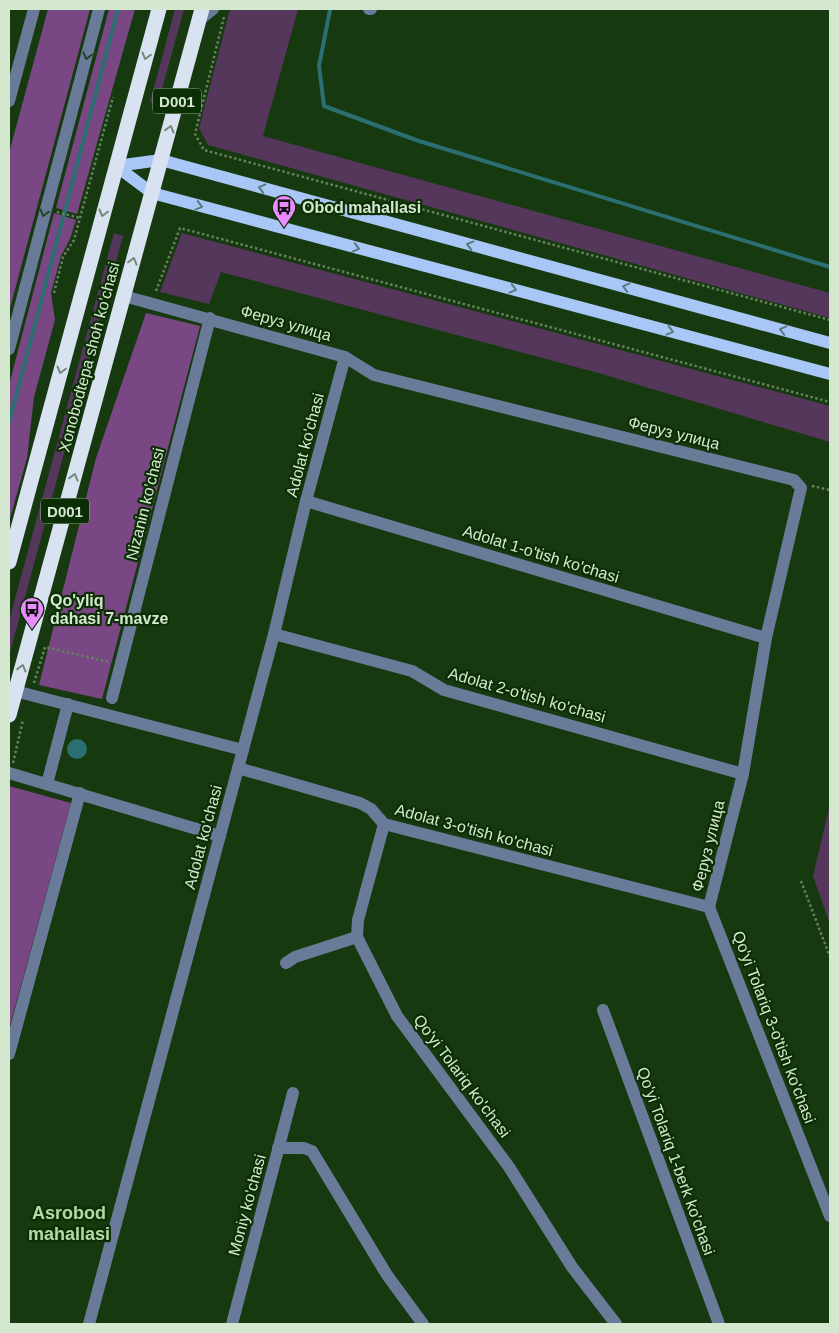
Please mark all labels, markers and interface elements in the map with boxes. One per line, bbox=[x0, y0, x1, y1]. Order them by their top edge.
one-way arrow bbox=[82, 51, 92, 59]
one-way arrow bbox=[141, 51, 152, 60]
road number: D001 bbox=[153, 88, 201, 114]
one-way arrow bbox=[164, 126, 174, 134]
one-way arrow bbox=[259, 184, 267, 194]
bus stop icon: Obod mahallasi bbox=[271, 194, 297, 228]
place label: Obod mahallasi bbox=[302, 199, 421, 216]
one-way arrow bbox=[195, 200, 203, 210]
one-way arrow bbox=[40, 208, 50, 216]
one-way arrow bbox=[99, 209, 109, 217]
one-way arrow bbox=[465, 240, 474, 251]
one-way arrow bbox=[352, 242, 360, 252]
one-way arrow bbox=[128, 258, 138, 266]
street label: Xonobodtepa shoh ko'chasi bbox=[55, 260, 123, 454]
one-way arrow bbox=[623, 283, 631, 293]
one-way arrow bbox=[509, 284, 517, 294]
street label: Феруз улица bbox=[239, 302, 333, 344]
one-way arrow bbox=[779, 325, 788, 336]
one-way arrow bbox=[666, 326, 674, 336]
one-way arrow bbox=[56, 366, 67, 375]
street label: Adolat ko'chasi bbox=[283, 391, 327, 499]
street label: Феруз улица bbox=[627, 413, 722, 453]
street label: Nizanin ko'chasi bbox=[123, 446, 167, 562]
one-way arrow bbox=[68, 473, 79, 482]
road number: D001 bbox=[41, 498, 89, 524]
street label: Adolat 1-o'tish ko'chasi bbox=[461, 522, 621, 586]
place label: Qo'yliq dahasi 7-mavze bbox=[50, 592, 168, 627]
bus stop icon: Qo'yliq dahasi 7-mavze bbox=[19, 596, 45, 630]
one-way arrow bbox=[16, 664, 26, 672]
street label: Adolat 2-o'tish ko'chasi bbox=[446, 664, 608, 726]
street label: Adolat ko'chasi bbox=[181, 783, 225, 891]
street label: Феруз улица bbox=[688, 798, 728, 893]
street label: Adolat 3-o'tish ko'chasi bbox=[393, 801, 555, 859]
street label: Qo'yi Tolariq 3-o'tish ko'chasi bbox=[729, 928, 819, 1126]
street label: Qo'yi Tolariq ko'chasi bbox=[410, 1011, 514, 1141]
street label: Qo'yi Tolariq 1-berk ko'chasi bbox=[634, 1065, 718, 1257]
street label: Moniy ko'chasi bbox=[225, 1152, 269, 1258]
district label: Asrobod mahallasi bbox=[28, 1203, 110, 1244]

